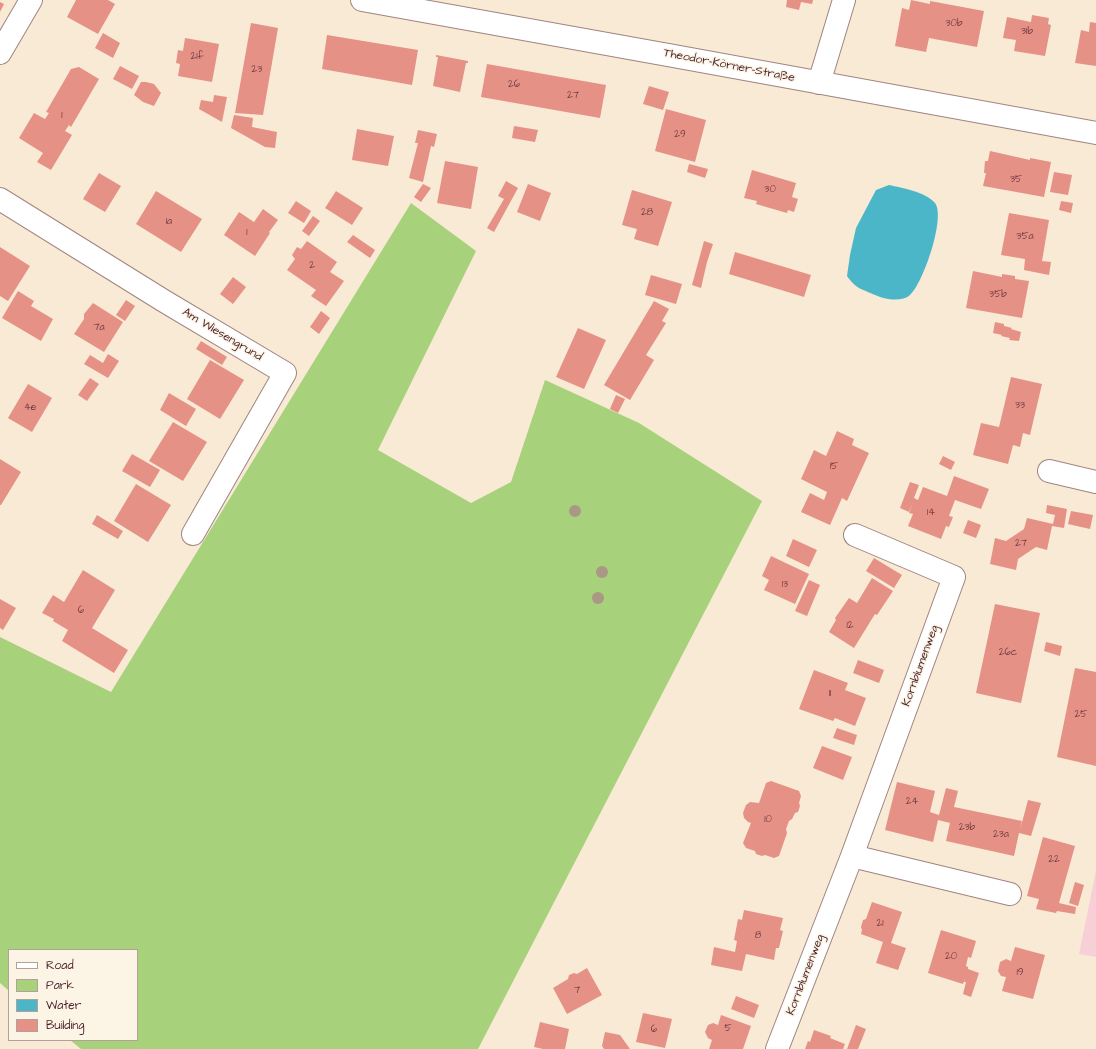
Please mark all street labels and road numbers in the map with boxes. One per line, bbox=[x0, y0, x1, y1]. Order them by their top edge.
street label: Theodor-Körner-Straße bbox=[662, 46, 796, 86]
street label: Am Wiesengrund bbox=[179, 305, 265, 365]
street label: Kornblumenweg bbox=[900, 623, 942, 709]
street label: Kornblumenweg bbox=[784, 932, 828, 1018]

